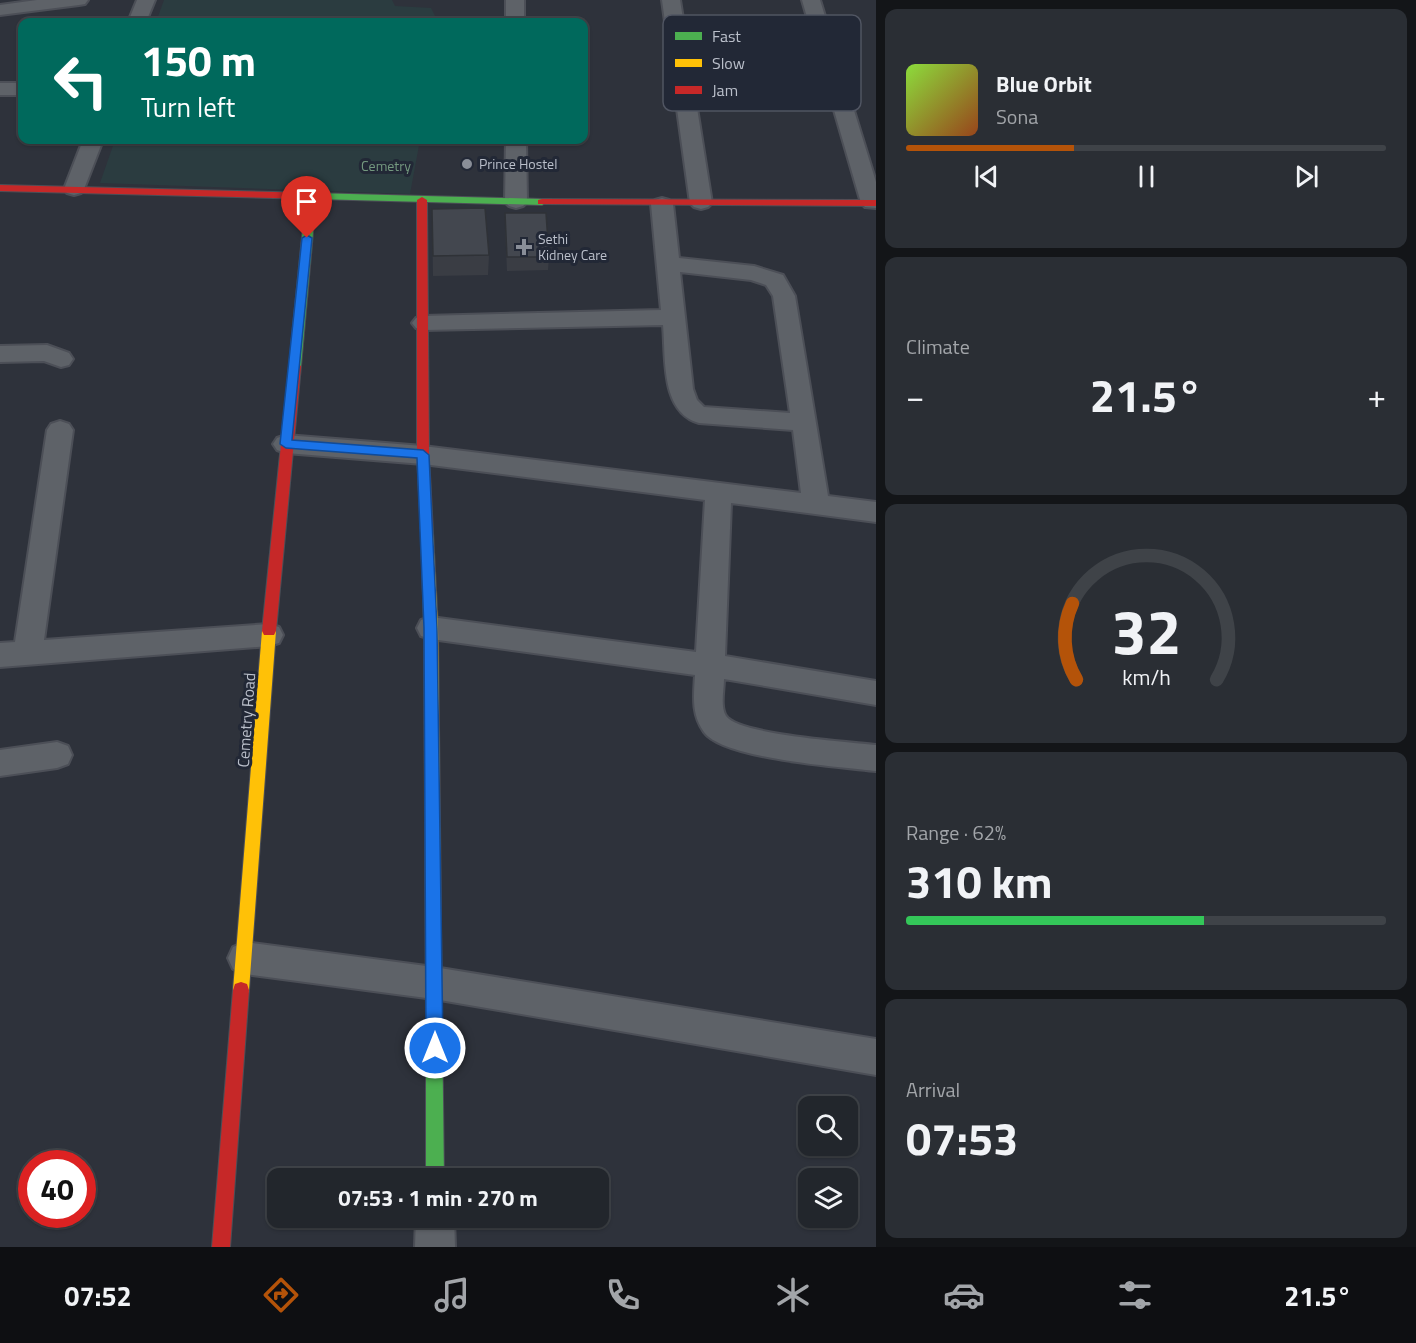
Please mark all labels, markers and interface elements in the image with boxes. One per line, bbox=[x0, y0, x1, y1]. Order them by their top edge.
legend bbox=[663, 15, 861, 111]
text: Fast bbox=[712, 24, 741, 48]
text: 150 m bbox=[141, 28, 256, 92]
icon: left bbox=[42, 42, 120, 120]
text: Slow bbox=[712, 51, 745, 75]
text: Blue Orbit bbox=[996, 67, 1092, 101]
text: Jam bbox=[712, 78, 738, 102]
text: Turn left bbox=[141, 86, 235, 127]
text: Sona bbox=[996, 101, 1038, 132]
place label: Prince Hostel bbox=[479, 153, 557, 174]
park label: Cemetry bbox=[361, 155, 411, 176]
marker: Prince Hostel bbox=[460, 157, 474, 171]
icon: previous bbox=[970, 160, 1003, 193]
icon: pause bbox=[1130, 160, 1163, 193]
icon: next bbox=[1290, 160, 1323, 193]
pin bbox=[281, 176, 332, 238]
icon: arrive bbox=[290, 185, 323, 218]
place label: Sethi Kidney Care bbox=[538, 228, 607, 265]
marker: Sethi Kidney Care bbox=[515, 238, 533, 256]
text: Climate bbox=[906, 331, 970, 362]
text: 21.5° bbox=[1090, 361, 1202, 429]
text: − bbox=[906, 371, 924, 421]
text: + bbox=[1368, 371, 1386, 421]
text: 32 bbox=[1111, 584, 1181, 679]
text: km/h bbox=[1122, 662, 1170, 694]
street label: Cemetry Road bbox=[231, 672, 261, 768]
text: Range · 62% bbox=[906, 817, 1006, 848]
text: 310 km bbox=[906, 847, 1052, 915]
position arrow bbox=[403, 1016, 467, 1080]
text: Arrival bbox=[906, 1074, 960, 1105]
map controls bbox=[798, 1096, 858, 1228]
button: search bbox=[798, 1096, 858, 1156]
text: 07:53 bbox=[906, 1104, 1018, 1172]
speed limit sign: 40 bbox=[18, 1150, 96, 1228]
button: layers bbox=[798, 1168, 858, 1228]
text: 07:53 · 1 min · 270 m bbox=[338, 1181, 538, 1215]
icon: directions bbox=[260, 1274, 302, 1316]
icon: music bbox=[431, 1274, 473, 1316]
icon: phone bbox=[602, 1274, 644, 1316]
icon: climate bbox=[772, 1274, 814, 1316]
icon: car bbox=[943, 1274, 985, 1316]
icon: filters bbox=[1114, 1274, 1156, 1316]
text: 07:52 bbox=[64, 1275, 132, 1316]
text: 21.5° bbox=[1284, 1275, 1352, 1316]

